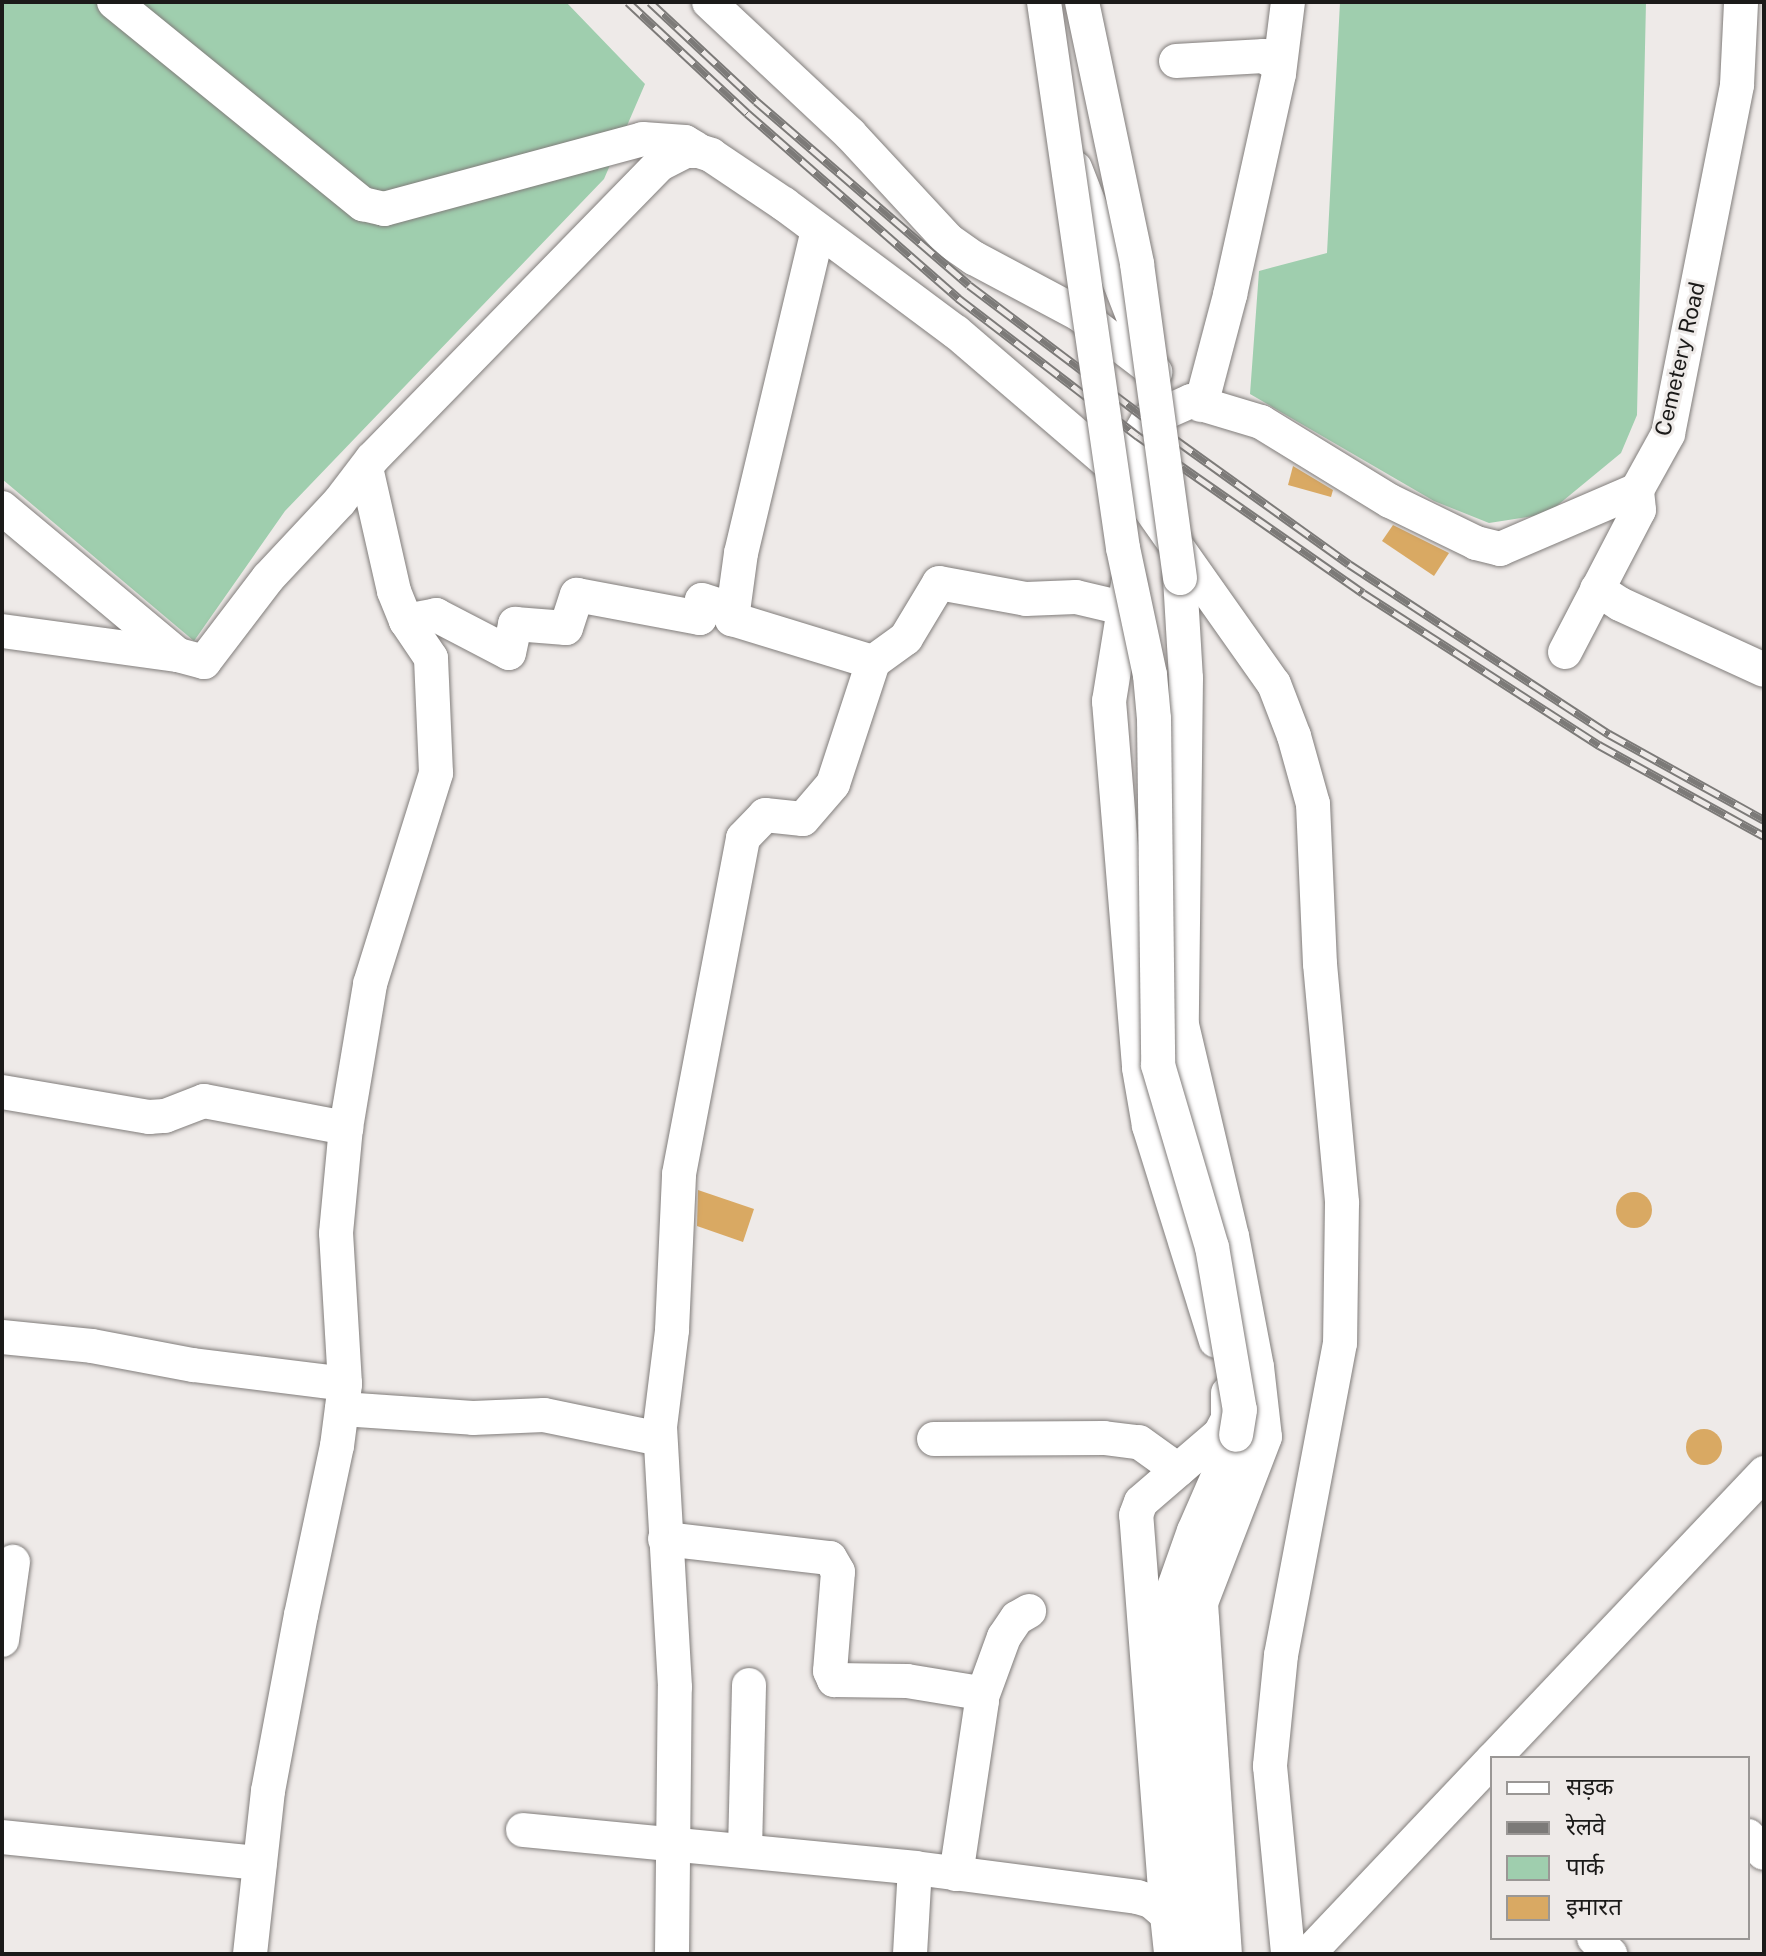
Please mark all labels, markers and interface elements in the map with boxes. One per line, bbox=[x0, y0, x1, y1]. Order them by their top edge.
street label: Cemetery Road bbox=[1649, 279, 1711, 439]
legend bbox=[1490, 1756, 1750, 1940]
text: सड़क bbox=[1566, 1772, 1614, 1800]
text: रेलवे bbox=[1566, 1812, 1605, 1840]
text: पार्क bbox=[1566, 1852, 1604, 1880]
text: इमारत bbox=[1566, 1892, 1622, 1920]

